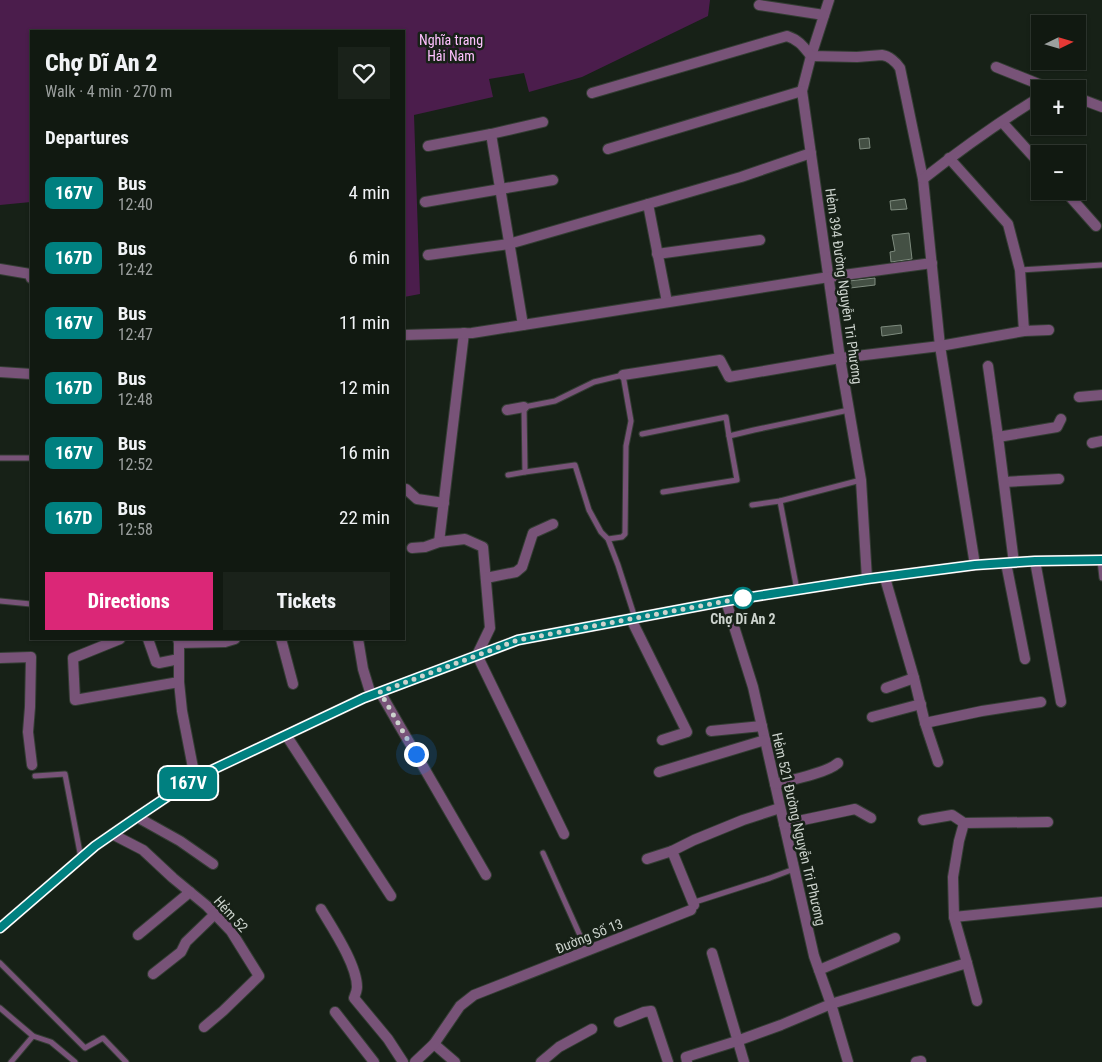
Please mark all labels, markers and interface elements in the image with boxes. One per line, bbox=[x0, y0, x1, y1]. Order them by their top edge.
north arrow bbox=[1031, 15, 1086, 70]
map controls bbox=[1031, 15, 1086, 200]
park label: Nghĩa trang Hải Nam bbox=[419, 32, 483, 64]
button: heart bbox=[338, 47, 390, 99]
text: Chợ Dĩ An 2 bbox=[45, 49, 157, 77]
button: + bbox=[1031, 80, 1086, 135]
text: Walk · 4 min · 270 m bbox=[45, 82, 172, 101]
text: Departures bbox=[45, 126, 129, 149]
button: − bbox=[1031, 145, 1086, 200]
text: Bus bbox=[118, 172, 146, 195]
text: 4 min bbox=[348, 181, 390, 204]
text: 167V bbox=[55, 182, 93, 203]
street label: Hẻm 394 Đường Nguyễn Tri Phương bbox=[822, 187, 866, 385]
text: 12:40 bbox=[118, 195, 153, 214]
text: Bus bbox=[117, 237, 146, 260]
text: 6 min bbox=[348, 246, 390, 269]
text: 167D bbox=[55, 247, 92, 268]
text: 12:42 bbox=[117, 260, 153, 279]
text: Bus bbox=[118, 302, 146, 325]
text: 11 min bbox=[339, 311, 390, 334]
text: 167V bbox=[55, 312, 93, 333]
text: 12:47 bbox=[118, 325, 153, 344]
text: Bus bbox=[117, 367, 146, 390]
text: 12 min bbox=[339, 376, 390, 399]
text: 167D bbox=[55, 377, 92, 398]
text: 12:48 bbox=[117, 390, 153, 409]
text: Bus bbox=[118, 432, 146, 455]
text: 16 min bbox=[339, 441, 390, 464]
text: 167V bbox=[55, 442, 93, 463]
text: 12:52 bbox=[118, 455, 153, 474]
text: Bus bbox=[117, 497, 146, 520]
text: 22 min bbox=[339, 506, 390, 529]
text: 167D bbox=[55, 507, 92, 528]
text: 12:58 bbox=[117, 520, 153, 539]
button: Directions bbox=[45, 572, 213, 630]
button: Tickets bbox=[223, 572, 390, 630]
marker: Chợ Dĩ An 2 bbox=[732, 587, 754, 609]
place label: Chợ Dĩ An 2 bbox=[710, 611, 776, 627]
street label: Hẻm 521 Đường Nguyễn Tri Phương bbox=[769, 731, 829, 927]
your location bbox=[404, 742, 429, 767]
line badge: 167V bbox=[153, 767, 223, 799]
text: 167V bbox=[169, 772, 207, 793]
street label: Hẻm 52 bbox=[211, 893, 251, 935]
street label: Đường Số 13 bbox=[553, 915, 625, 957]

